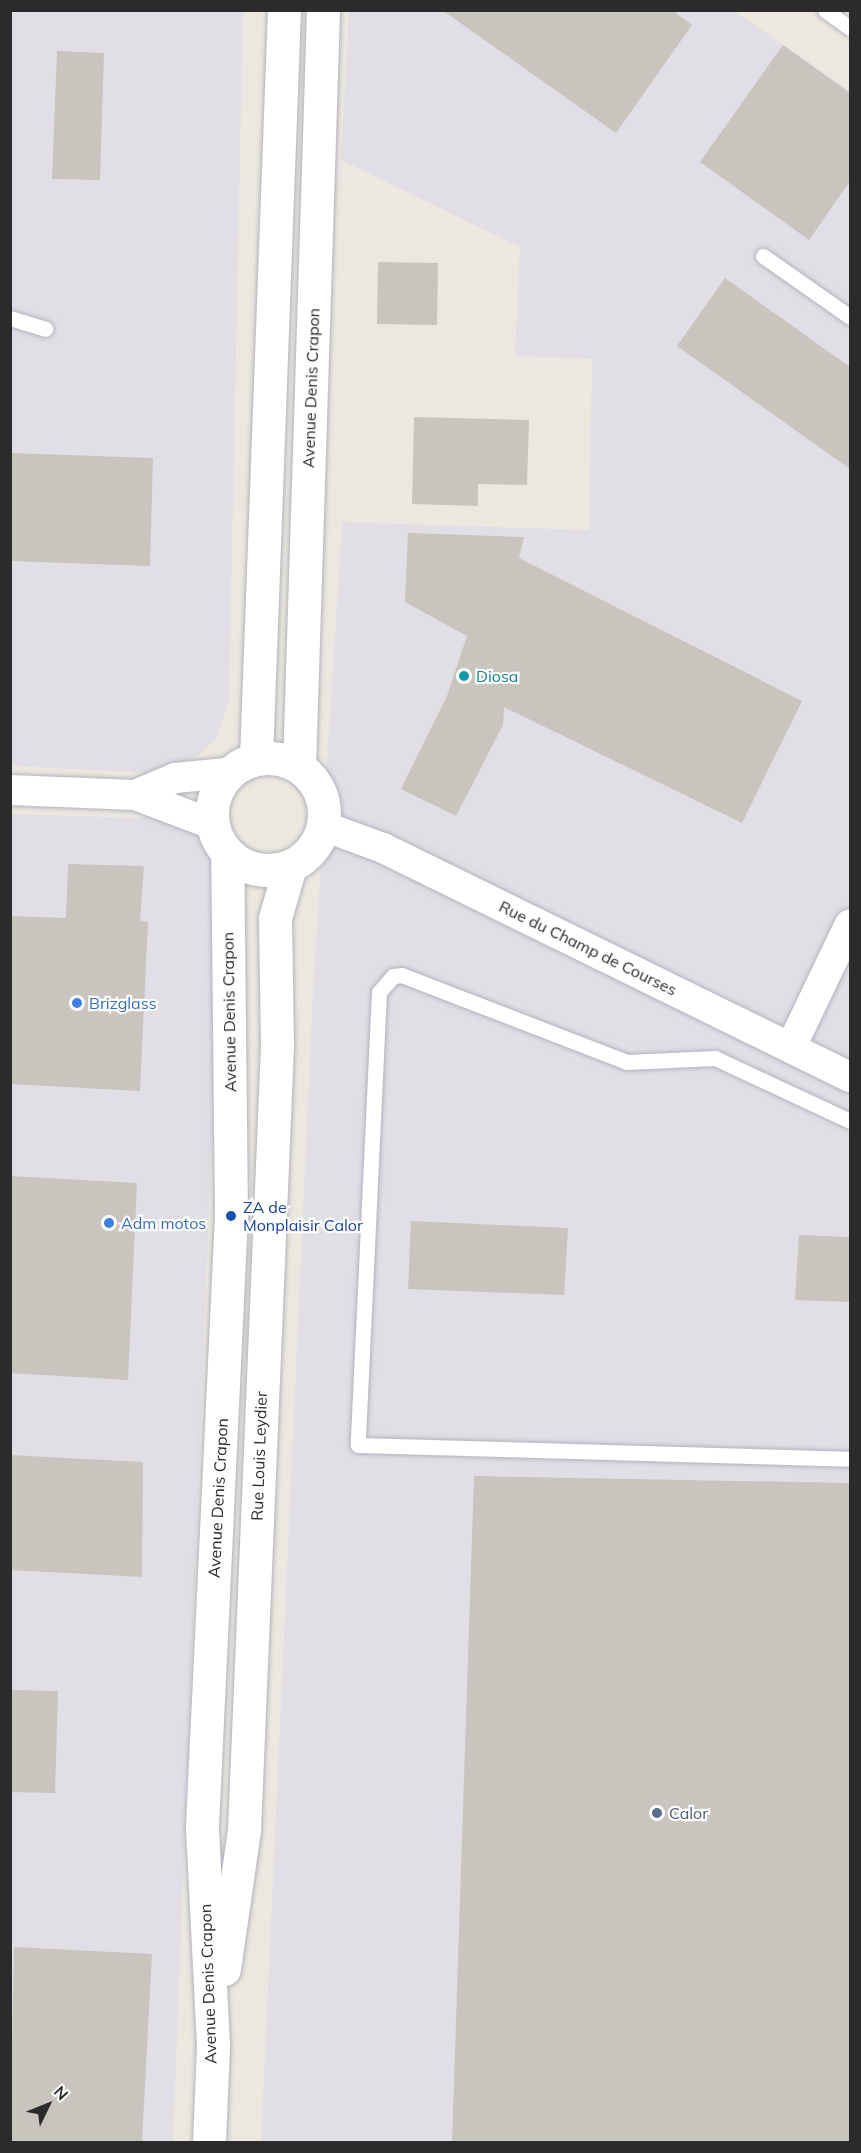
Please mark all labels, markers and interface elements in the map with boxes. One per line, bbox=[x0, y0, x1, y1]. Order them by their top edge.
street label: Avenue Denis Crapon bbox=[299, 308, 323, 468]
place label: Diosa bbox=[476, 666, 518, 686]
marker: Diosa bbox=[457, 669, 471, 683]
street label: Rue du Champ de Courses bbox=[496, 897, 680, 999]
street label: Avenue Denis Crapon bbox=[218, 932, 240, 1092]
place label: Brizglass bbox=[89, 993, 157, 1013]
marker: Brizglass bbox=[70, 996, 84, 1010]
place label: ZA de Monplaisir Calor bbox=[243, 1197, 363, 1235]
marker: ZA de Monplaisir Calor bbox=[224, 1209, 238, 1223]
place label: Adm motos bbox=[121, 1213, 206, 1233]
marker: Adm motos bbox=[102, 1216, 116, 1230]
street label: Rue Louis Leydier bbox=[247, 1391, 271, 1521]
street label: Avenue Denis Crapon bbox=[204, 1417, 232, 1579]
place label: Calor bbox=[669, 1803, 708, 1823]
marker: Calor bbox=[650, 1806, 664, 1820]
street label: Avenue Denis Crapon bbox=[196, 1904, 220, 2064]
north arrow bbox=[18, 2075, 78, 2135]
text: N bbox=[50, 2081, 73, 2104]

